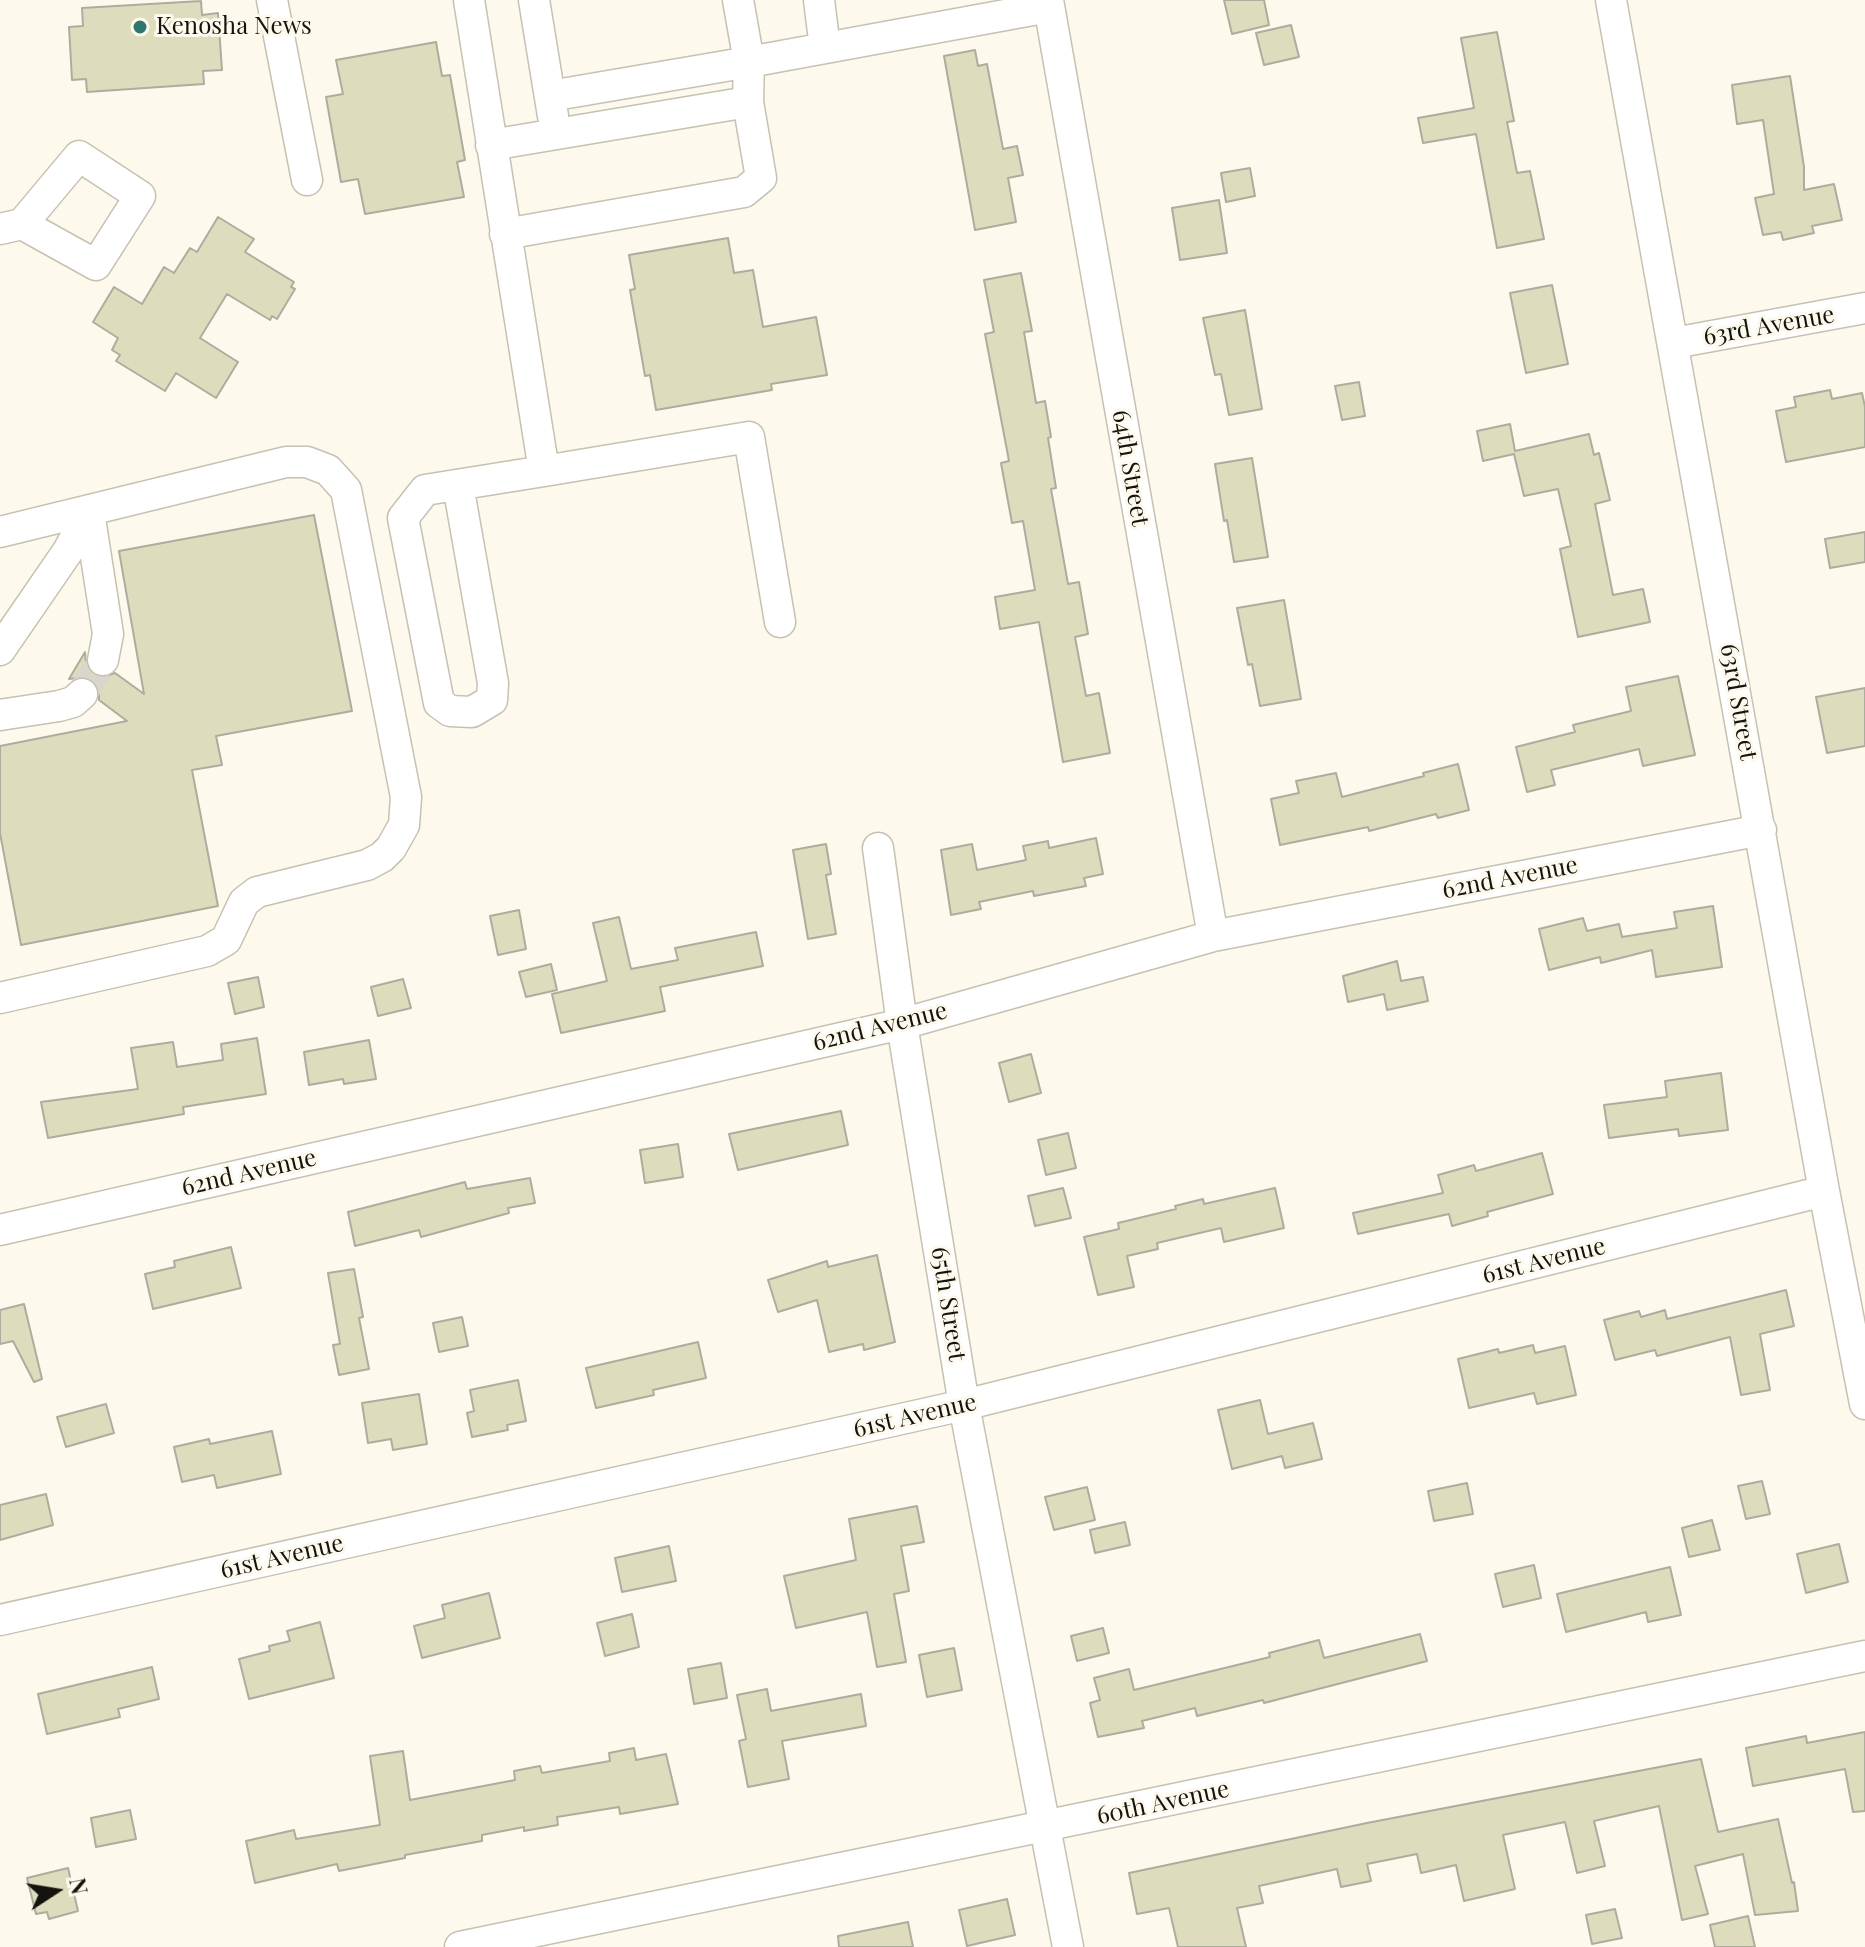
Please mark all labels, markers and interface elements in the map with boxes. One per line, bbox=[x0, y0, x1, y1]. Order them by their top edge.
place label: Kenosha News bbox=[156, 13, 312, 41]
marker: Kenosha News bbox=[131, 18, 149, 36]
street label: 63rd Avenue bbox=[1701, 300, 1837, 352]
street label: 64th Street bbox=[1106, 408, 1154, 528]
street label: 63rd Street bbox=[1714, 641, 1762, 763]
street label: 62nd Avenue bbox=[1440, 851, 1580, 905]
street label: 62nd Avenue bbox=[810, 996, 950, 1058]
street label: 62nd Avenue bbox=[179, 1144, 319, 1202]
street label: 61st Avenue bbox=[1480, 1232, 1608, 1290]
street label: 65th Street bbox=[925, 1245, 971, 1363]
street label: 61st Avenue bbox=[851, 1388, 979, 1444]
street label: 61st Avenue bbox=[218, 1529, 346, 1585]
street label: 60th Avenue bbox=[1094, 1775, 1232, 1831]
north arrow bbox=[16, 1851, 96, 1931]
text: N bbox=[63, 1875, 96, 1897]

